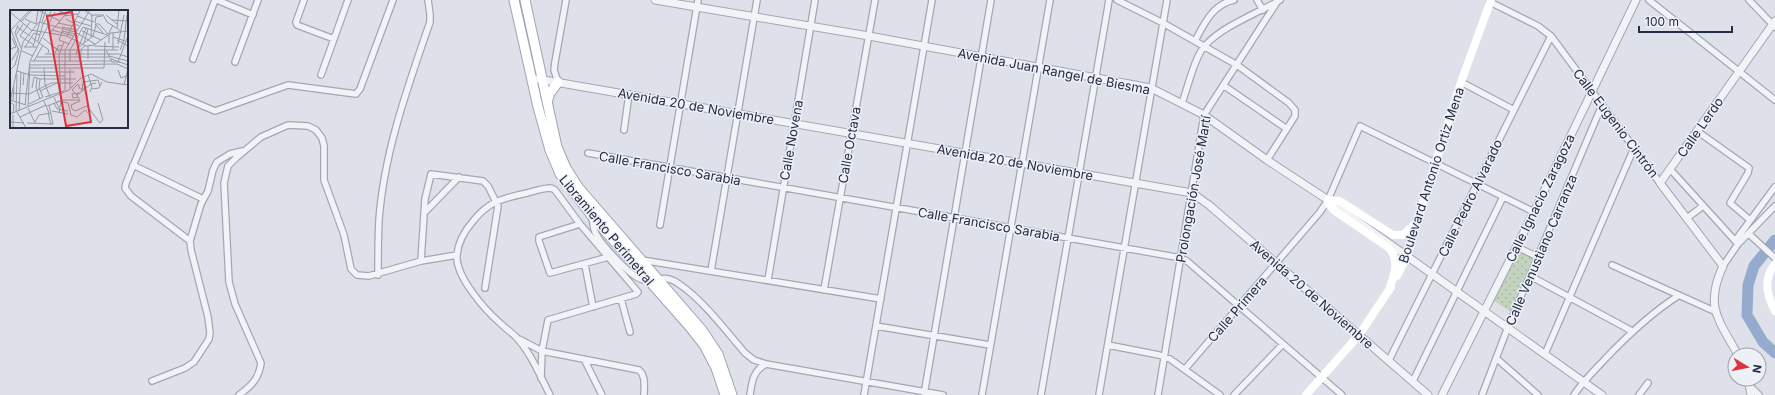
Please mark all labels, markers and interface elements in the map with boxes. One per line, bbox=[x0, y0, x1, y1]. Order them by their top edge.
scale bar bbox=[1639, 8, 1732, 34]
inset map bbox=[10, 10, 128, 128]
text: 100 m bbox=[1645, 14, 1679, 29]
street label: Avenida Juan Rangel de Biesma bbox=[956, 44, 1152, 98]
street label: Calle Eugenio Cintrón bbox=[1570, 65, 1662, 181]
street label: Avenida 20 de Noviembre bbox=[617, 84, 775, 128]
street label: Boulevard Antonio Ortiz Mena bbox=[1395, 85, 1467, 265]
street label: Calle Lerdo bbox=[1673, 94, 1727, 160]
street label: Calle Novena bbox=[776, 99, 806, 181]
street label: Calle Octava bbox=[834, 105, 864, 185]
street label: Prolongación José Martí bbox=[1172, 113, 1214, 264]
street label: Calle Ignacio Zaragoza bbox=[1502, 131, 1578, 265]
street label: Calle Pedro Alvarado bbox=[1435, 136, 1506, 259]
street label: Avenida 20 de Noviembre bbox=[936, 140, 1094, 184]
street label: Calle Francisco Sarabia bbox=[598, 148, 742, 188]
street label: Libramiento Perimetral bbox=[556, 172, 658, 288]
street label: Calle Venustiano Carranza bbox=[1502, 172, 1580, 328]
street label: Calle Francisco Sarabia bbox=[917, 204, 1061, 244]
street label: Avenida 20 de Noviembre bbox=[1247, 236, 1377, 352]
street label: Calle Primera bbox=[1204, 273, 1270, 345]
north arrow bbox=[1727, 347, 1767, 387]
text: N bbox=[1749, 363, 1764, 374]

